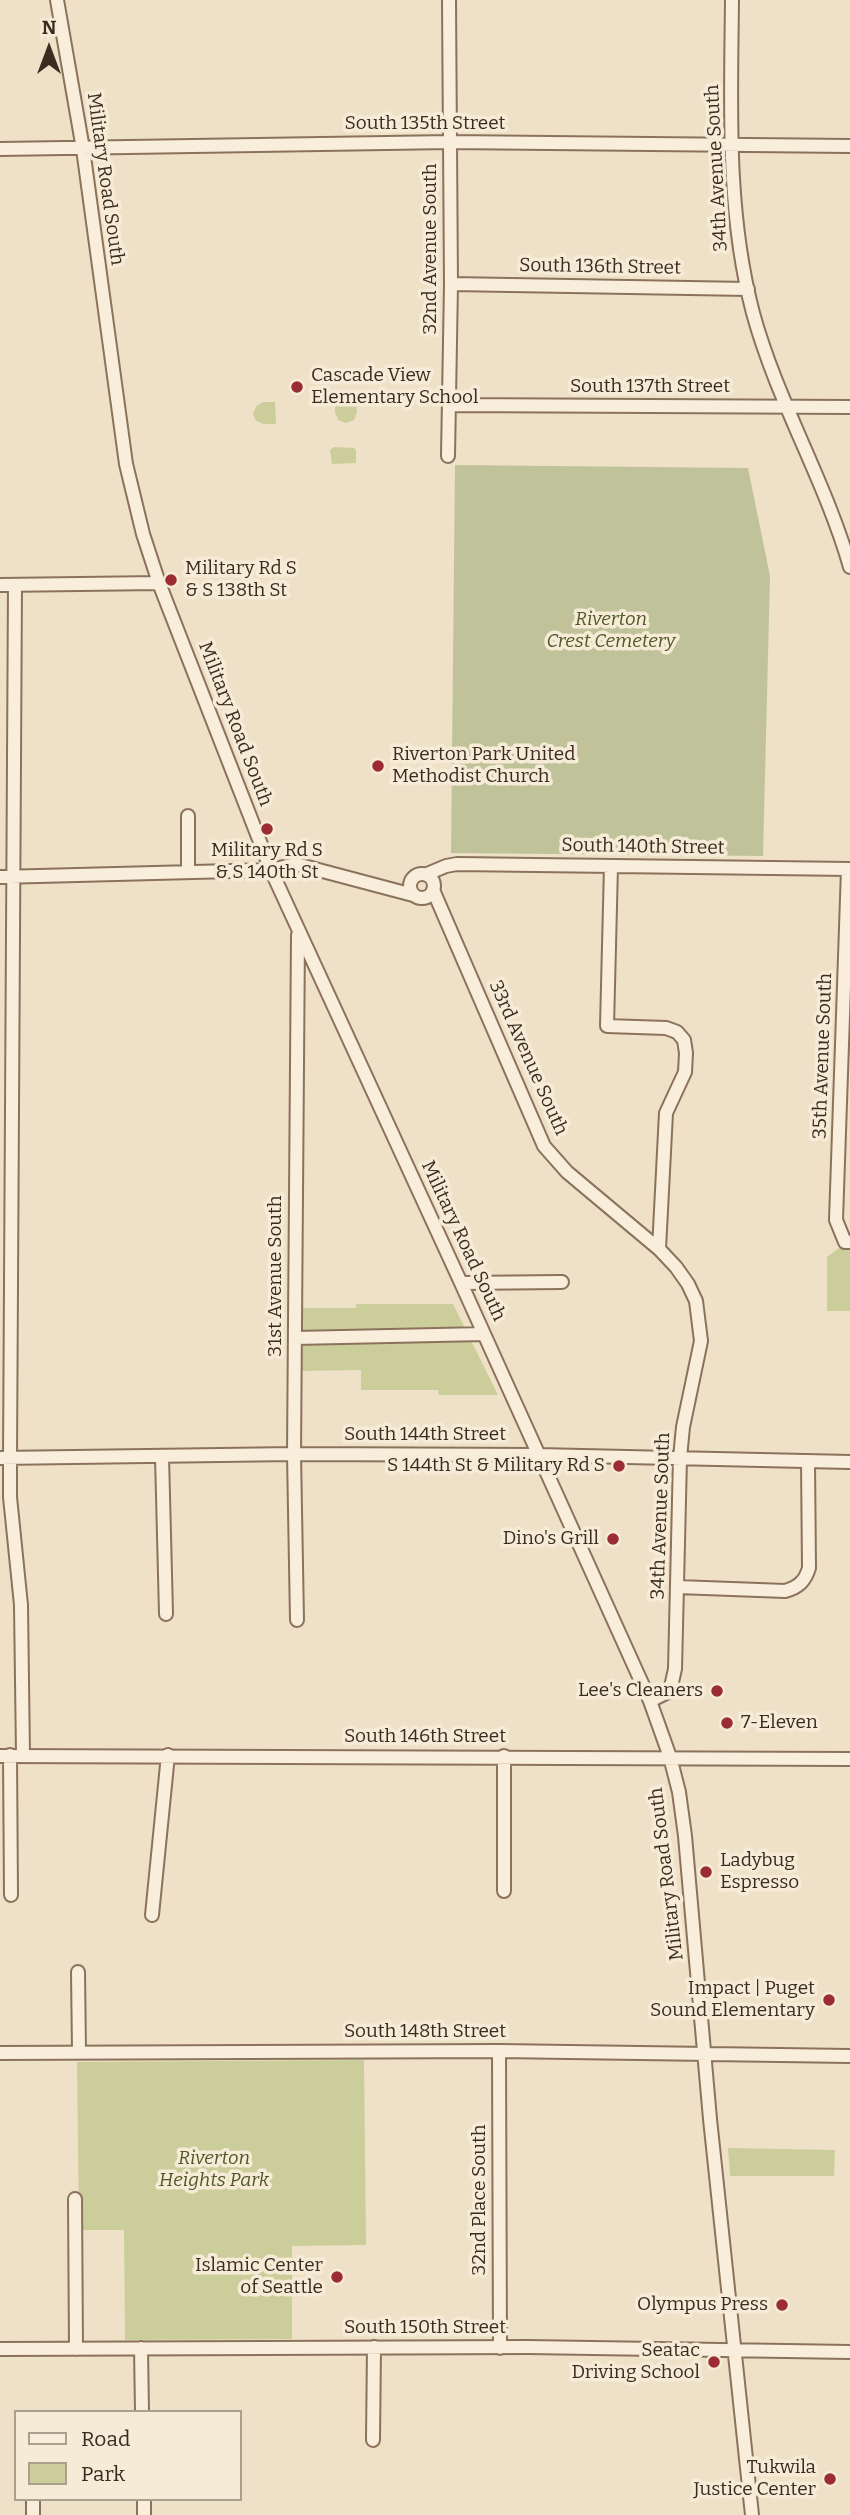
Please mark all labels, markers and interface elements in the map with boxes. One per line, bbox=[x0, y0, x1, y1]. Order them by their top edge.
north arrow bbox=[14, 14, 84, 84]
text: N bbox=[42, 16, 56, 39]
street label: 34th Avenue South bbox=[701, 84, 733, 252]
street label: Military Road South bbox=[82, 91, 128, 267]
street label: South 135th Street bbox=[345, 113, 505, 135]
street label: 32nd Avenue South bbox=[420, 163, 442, 335]
street label: South 136th Street bbox=[519, 254, 681, 280]
place label: Cascade View Elementary School bbox=[311, 365, 478, 409]
street label: South 137th Street bbox=[570, 376, 730, 398]
marker: Cascade View Elementary School bbox=[289, 379, 305, 395]
place label: Military Rd S & S 138th St bbox=[185, 558, 297, 602]
marker: Military Rd S & S 138th St bbox=[163, 572, 179, 588]
park label: Riverton Crest Cemetery bbox=[547, 609, 675, 653]
street label: Military Road South bbox=[193, 639, 277, 809]
place label: Riverton Park United Methodist Church bbox=[392, 744, 575, 788]
marker: Riverton Park United Methodist Church bbox=[370, 758, 386, 774]
marker: Military Rd S & S 140th St bbox=[259, 821, 275, 837]
street label: South 140th Street bbox=[561, 834, 725, 860]
place label: Military Rd S & S 140th St bbox=[211, 840, 323, 884]
street label: 35th Avenue South bbox=[809, 973, 837, 1139]
street label: 33rd Avenue South bbox=[484, 977, 572, 1139]
street label: Military Road South bbox=[416, 1157, 510, 1325]
street label: 31st Avenue South bbox=[265, 1195, 287, 1357]
street label: South 144th Street bbox=[344, 1424, 506, 1446]
street label: 34th Avenue South bbox=[647, 1432, 675, 1600]
place label: S 144th St & Military Rd S bbox=[387, 1455, 605, 1477]
marker: S 144th St & Military Rd S bbox=[611, 1458, 627, 1474]
place label: Dino's Grill bbox=[503, 1528, 599, 1550]
marker: Dino's Grill bbox=[605, 1531, 621, 1547]
place label: Lee's Cleaners bbox=[578, 1680, 703, 1702]
marker: Lee's Cleaners bbox=[709, 1683, 725, 1699]
place label: 7-Eleven bbox=[741, 1712, 818, 1734]
marker: 7-Eleven bbox=[719, 1715, 735, 1731]
street label: South 146th Street bbox=[344, 1726, 506, 1748]
street label: Military Road South bbox=[645, 1786, 689, 1962]
place label: Ladybug Espresso bbox=[720, 1850, 799, 1894]
marker: Ladybug Espresso bbox=[698, 1864, 714, 1880]
place label: Impact | Puget Sound Elementary bbox=[650, 1978, 815, 2022]
marker: Impact | Puget Sound Elementary bbox=[821, 1992, 837, 2008]
street label: South 148th Street bbox=[344, 2021, 506, 2043]
street label: 32nd Place South bbox=[469, 2125, 491, 2275]
park label: Riverton Heights Park bbox=[159, 2148, 269, 2192]
place label: Islamic Center of Seattle bbox=[195, 2255, 323, 2299]
marker: Islamic Center of Seattle bbox=[329, 2269, 345, 2285]
place label: Olympus Press bbox=[637, 2294, 768, 2316]
marker: Olympus Press bbox=[774, 2297, 790, 2313]
street label: South 150th Street bbox=[344, 2317, 506, 2339]
place label: Seatac Driving School bbox=[572, 2340, 700, 2384]
marker: Seatac Driving School bbox=[706, 2354, 722, 2370]
legend bbox=[14, 2410, 242, 2501]
text: Road bbox=[81, 2426, 130, 2452]
place label: Tukwila Justice Center bbox=[693, 2457, 816, 2501]
text: Park bbox=[81, 2461, 125, 2487]
marker: Tukwila Justice Center bbox=[822, 2471, 838, 2487]

